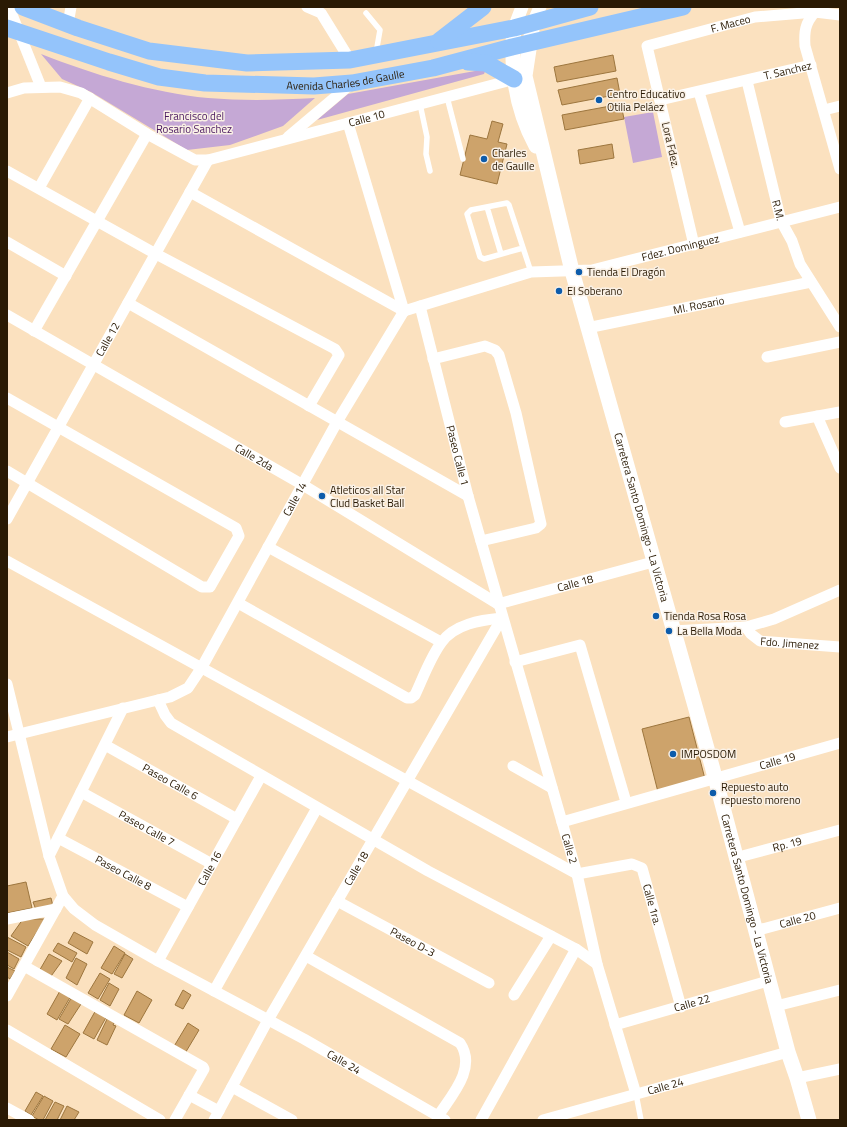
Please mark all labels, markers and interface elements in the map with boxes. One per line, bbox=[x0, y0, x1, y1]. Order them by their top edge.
street label: F. Maceo bbox=[709, 11, 752, 37]
street label: T. Sanchez bbox=[762, 57, 813, 84]
street label: Avenida Charles de Gaulle bbox=[286, 65, 406, 94]
place label: Centro Educativo Otilia Peláez bbox=[607, 86, 686, 115]
marker: Centro Educativo Otilia Peláez bbox=[594, 95, 604, 105]
street label: Calle 10 bbox=[347, 106, 387, 131]
park label: Francisco del Rosario Sanchez bbox=[156, 108, 232, 137]
street label: Lora Fdez. bbox=[658, 120, 684, 170]
place label: Charles de Gaulle bbox=[492, 145, 535, 174]
marker: Charles de Gaulle bbox=[479, 154, 489, 164]
street label: R.M. bbox=[768, 198, 789, 222]
street label: Fdez. Dominguez bbox=[640, 230, 721, 265]
place label: Tienda El Dragón bbox=[587, 264, 665, 280]
marker: Tienda El Dragón bbox=[574, 267, 584, 277]
place label: El Soberano bbox=[567, 283, 622, 299]
marker: El Soberano bbox=[554, 286, 564, 296]
street label: Ml. Rosario bbox=[672, 292, 726, 318]
street label: Calle 12 bbox=[92, 319, 124, 359]
street label: Paseo Calle 1 bbox=[442, 423, 473, 487]
street label: Carretera Santo Domingo - La Victoria bbox=[610, 431, 673, 604]
street label: Calle 2da bbox=[232, 440, 277, 475]
street label: Calle 14 bbox=[279, 479, 310, 519]
place label: Atleticos all Star Clud Basket Ball bbox=[330, 482, 405, 511]
marker: Atleticos all Star Clud Basket Ball bbox=[317, 491, 327, 501]
street label: Calle 18 bbox=[555, 571, 595, 596]
place label: Tienda Rosa Rosa bbox=[664, 608, 747, 624]
marker: Tienda Rosa Rosa bbox=[651, 611, 661, 621]
place label: La Bella Moda bbox=[677, 623, 742, 639]
marker: La Bella Moda bbox=[664, 626, 674, 636]
street label: Fdo. Jimenez bbox=[760, 633, 820, 653]
place label: IMPOSDOM bbox=[681, 746, 736, 762]
street label: Calle 19 bbox=[758, 748, 797, 774]
marker: IMPOSDOM bbox=[668, 749, 678, 759]
street label: Paseo Calle 6 bbox=[140, 760, 201, 804]
place label: Repuesto auto repuesto moreno bbox=[721, 779, 801, 808]
marker: Repuesto auto repuesto moreno bbox=[708, 788, 718, 798]
street label: Paseo Calle 7 bbox=[116, 806, 178, 850]
street label: Carretera Santo Domingo - La Victoria bbox=[717, 812, 778, 986]
street label: Calle 2 bbox=[558, 832, 582, 866]
street label: Rp. 19 bbox=[771, 833, 804, 856]
street label: Calle 16 bbox=[194, 848, 226, 888]
street label: Calle 18 bbox=[340, 848, 372, 888]
street label: Paseo Calle 8 bbox=[92, 851, 154, 894]
street label: Calle 1ra. bbox=[639, 882, 666, 927]
street label: Calle 20 bbox=[778, 907, 817, 932]
street label: Paseo D-3 bbox=[387, 923, 438, 961]
street label: Calle 22 bbox=[672, 990, 712, 1016]
street label: Calle 24 bbox=[324, 1046, 364, 1078]
street label: Calle 24 bbox=[645, 1073, 685, 1099]

